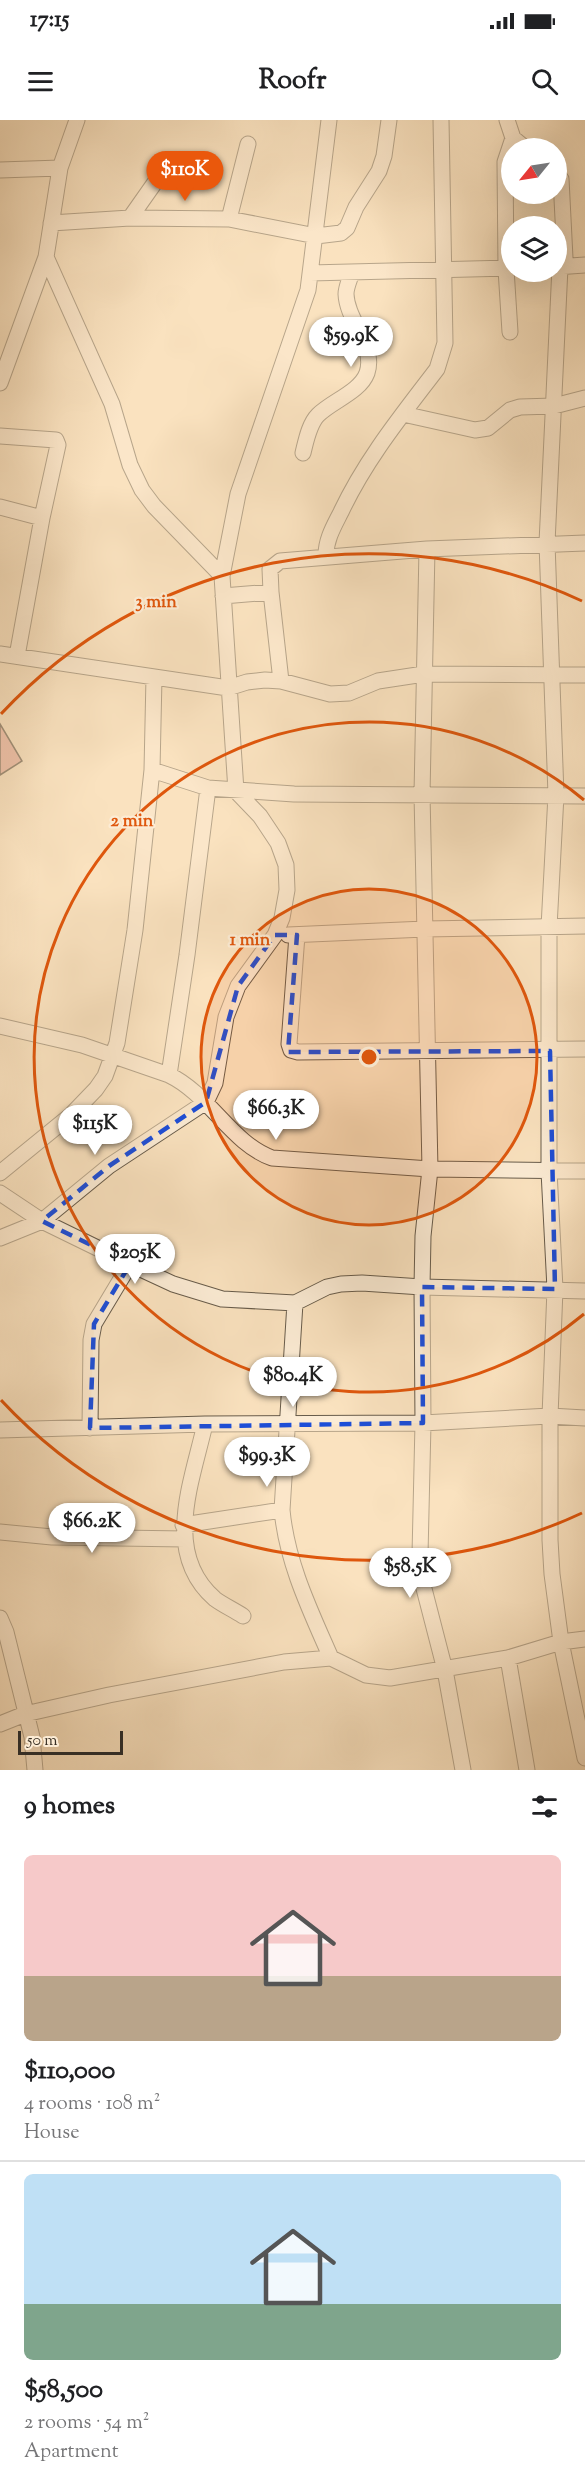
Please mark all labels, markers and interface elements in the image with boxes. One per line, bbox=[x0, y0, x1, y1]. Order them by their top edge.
text: 17:15 bbox=[30, 5, 69, 37]
text: Roofr bbox=[259, 62, 326, 101]
icon: menu bbox=[24, 65, 57, 98]
icon: search bbox=[528, 65, 561, 98]
north arrow bbox=[501, 138, 567, 204]
map controls bbox=[501, 138, 567, 282]
pin: $110K bbox=[143, 151, 227, 202]
text: $110K bbox=[160, 156, 210, 185]
button: layers bbox=[501, 216, 567, 282]
pin: $59.9K bbox=[302, 317, 400, 368]
text: $59.9K bbox=[323, 322, 379, 351]
text: 3 min bbox=[135, 590, 177, 616]
text: 2 min bbox=[111, 809, 154, 835]
text: 1 min bbox=[230, 928, 271, 954]
centre of rings bbox=[359, 1047, 379, 1067]
pin: $66.3K bbox=[227, 1090, 325, 1141]
text: $66.3K bbox=[247, 1095, 305, 1124]
pin: $115K bbox=[53, 1105, 137, 1156]
text: $115K bbox=[72, 1110, 118, 1139]
pin: $205K bbox=[93, 1234, 177, 1285]
text: $205K bbox=[109, 1239, 161, 1268]
pin: $80.4K bbox=[244, 1357, 342, 1408]
text: $80.4K bbox=[263, 1362, 323, 1391]
pin: $99.3K bbox=[218, 1437, 316, 1488]
text: $99.3K bbox=[238, 1442, 296, 1471]
pin: $66.2K bbox=[43, 1503, 141, 1554]
text: $66.2K bbox=[62, 1508, 122, 1537]
pin: $58.5K bbox=[361, 1548, 459, 1599]
text: $58.5K bbox=[383, 1553, 437, 1582]
scale bar bbox=[18, 1728, 123, 1756]
text: 50 m bbox=[27, 1730, 58, 1753]
text: 9 homes bbox=[24, 1788, 115, 1825]
icon: filters bbox=[528, 1790, 561, 1823]
icon: home bbox=[239, 1894, 347, 2002]
text: $110,000 bbox=[24, 2053, 115, 2090]
text: 4 rooms · 108 m² bbox=[24, 2090, 160, 2119]
text: House bbox=[24, 2119, 79, 2148]
icon: home bbox=[239, 2213, 347, 2321]
text: $58,500 bbox=[24, 2372, 103, 2409]
text: 2 rooms · 54 m² bbox=[24, 2409, 149, 2438]
text: Apartment bbox=[24, 2438, 119, 2467]

